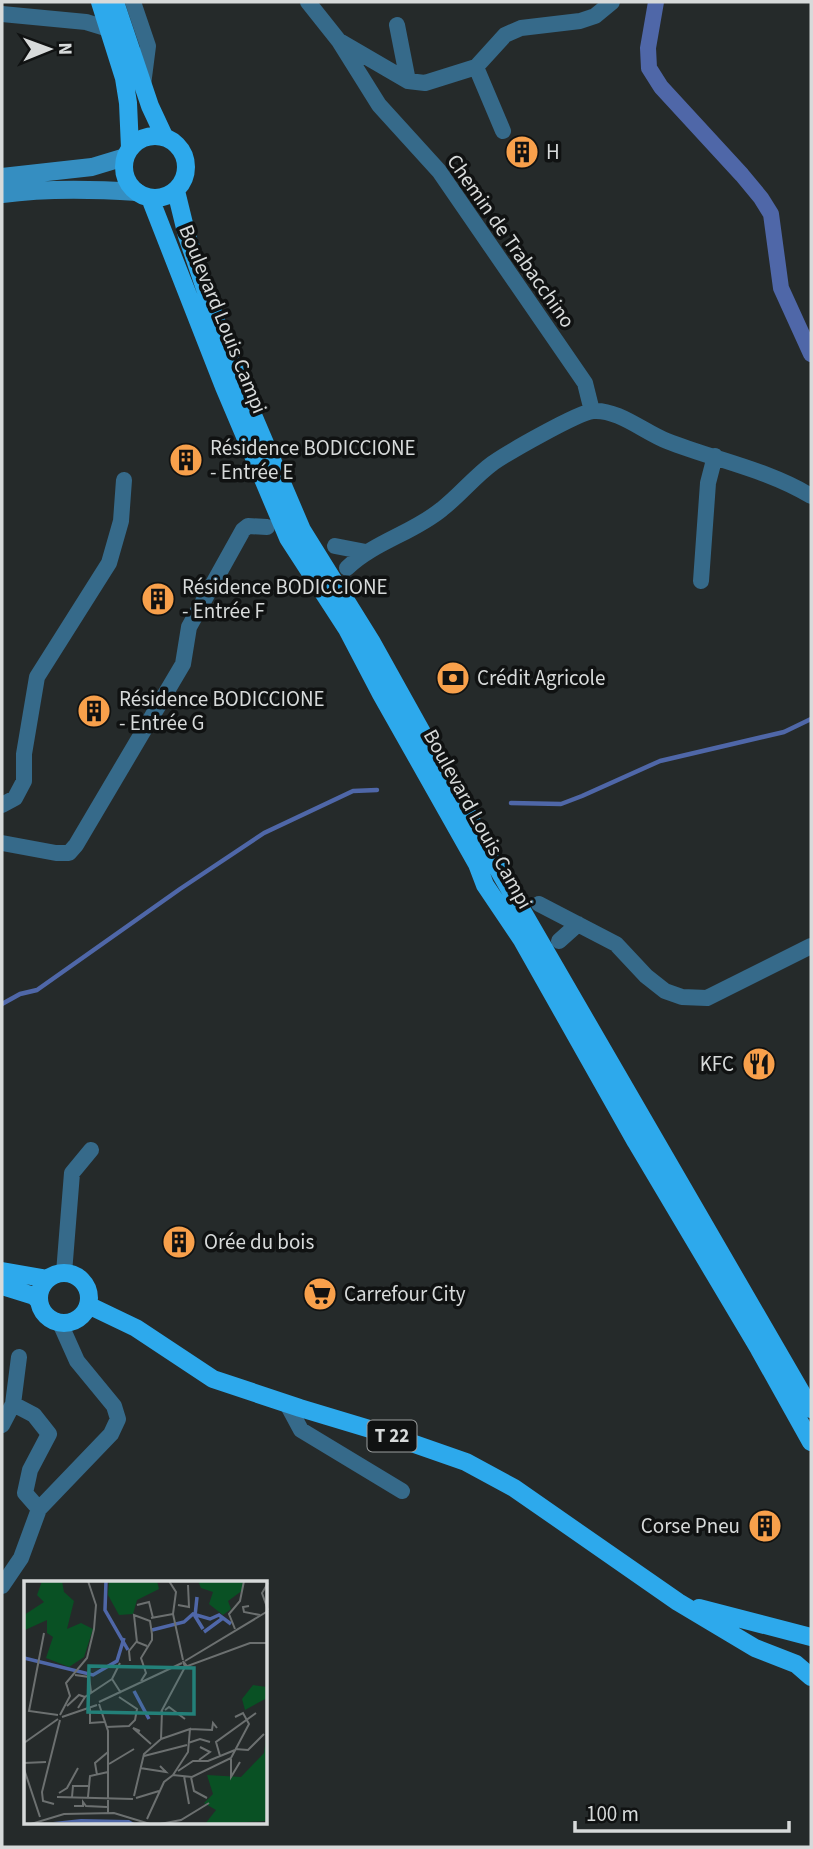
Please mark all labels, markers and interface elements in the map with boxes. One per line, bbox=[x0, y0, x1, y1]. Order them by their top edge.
north arrow bbox=[14, 14, 84, 84]
text: N bbox=[51, 42, 78, 55]
building icon: H bbox=[503, 133, 541, 171]
place label: H bbox=[546, 137, 560, 167]
street label: Chemin de Trabacchino bbox=[440, 148, 582, 334]
street label: Boulevard Louis Campi bbox=[171, 220, 275, 418]
place label: Résidence BODICCIONE - Entrée E bbox=[210, 433, 416, 487]
building icon: Résidence BODICCIONE - Entrée E bbox=[167, 441, 205, 479]
place label: Résidence BODICCIONE - Entrée F bbox=[182, 572, 388, 626]
building icon: Résidence BODICCIONE - Entrée F bbox=[139, 580, 177, 618]
bank icon: Crédit Agricole bbox=[434, 659, 472, 697]
place label: Crédit Agricole bbox=[477, 663, 605, 693]
place label: Résidence BODICCIONE - Entrée G bbox=[119, 684, 325, 738]
building icon: Résidence BODICCIONE - Entrée G bbox=[75, 692, 113, 730]
street label: Boulevard Louis Campi bbox=[416, 724, 540, 914]
restaurant icon: KFC bbox=[740, 1045, 778, 1083]
place label: KFC bbox=[700, 1049, 734, 1079]
building icon: Orée du bois bbox=[160, 1223, 198, 1261]
place label: Orée du bois bbox=[204, 1227, 314, 1257]
supermarket icon: Carrefour City bbox=[301, 1275, 339, 1313]
place label: Carrefour City bbox=[344, 1279, 466, 1309]
road number: T 22 bbox=[368, 1420, 416, 1452]
building icon: Corse Pneu bbox=[746, 1507, 784, 1545]
place label: Corse Pneu bbox=[641, 1511, 740, 1541]
inset map bbox=[24, 1581, 268, 1825]
scale bar bbox=[575, 1790, 788, 1834]
text: 100 m bbox=[586, 1799, 639, 1829]

